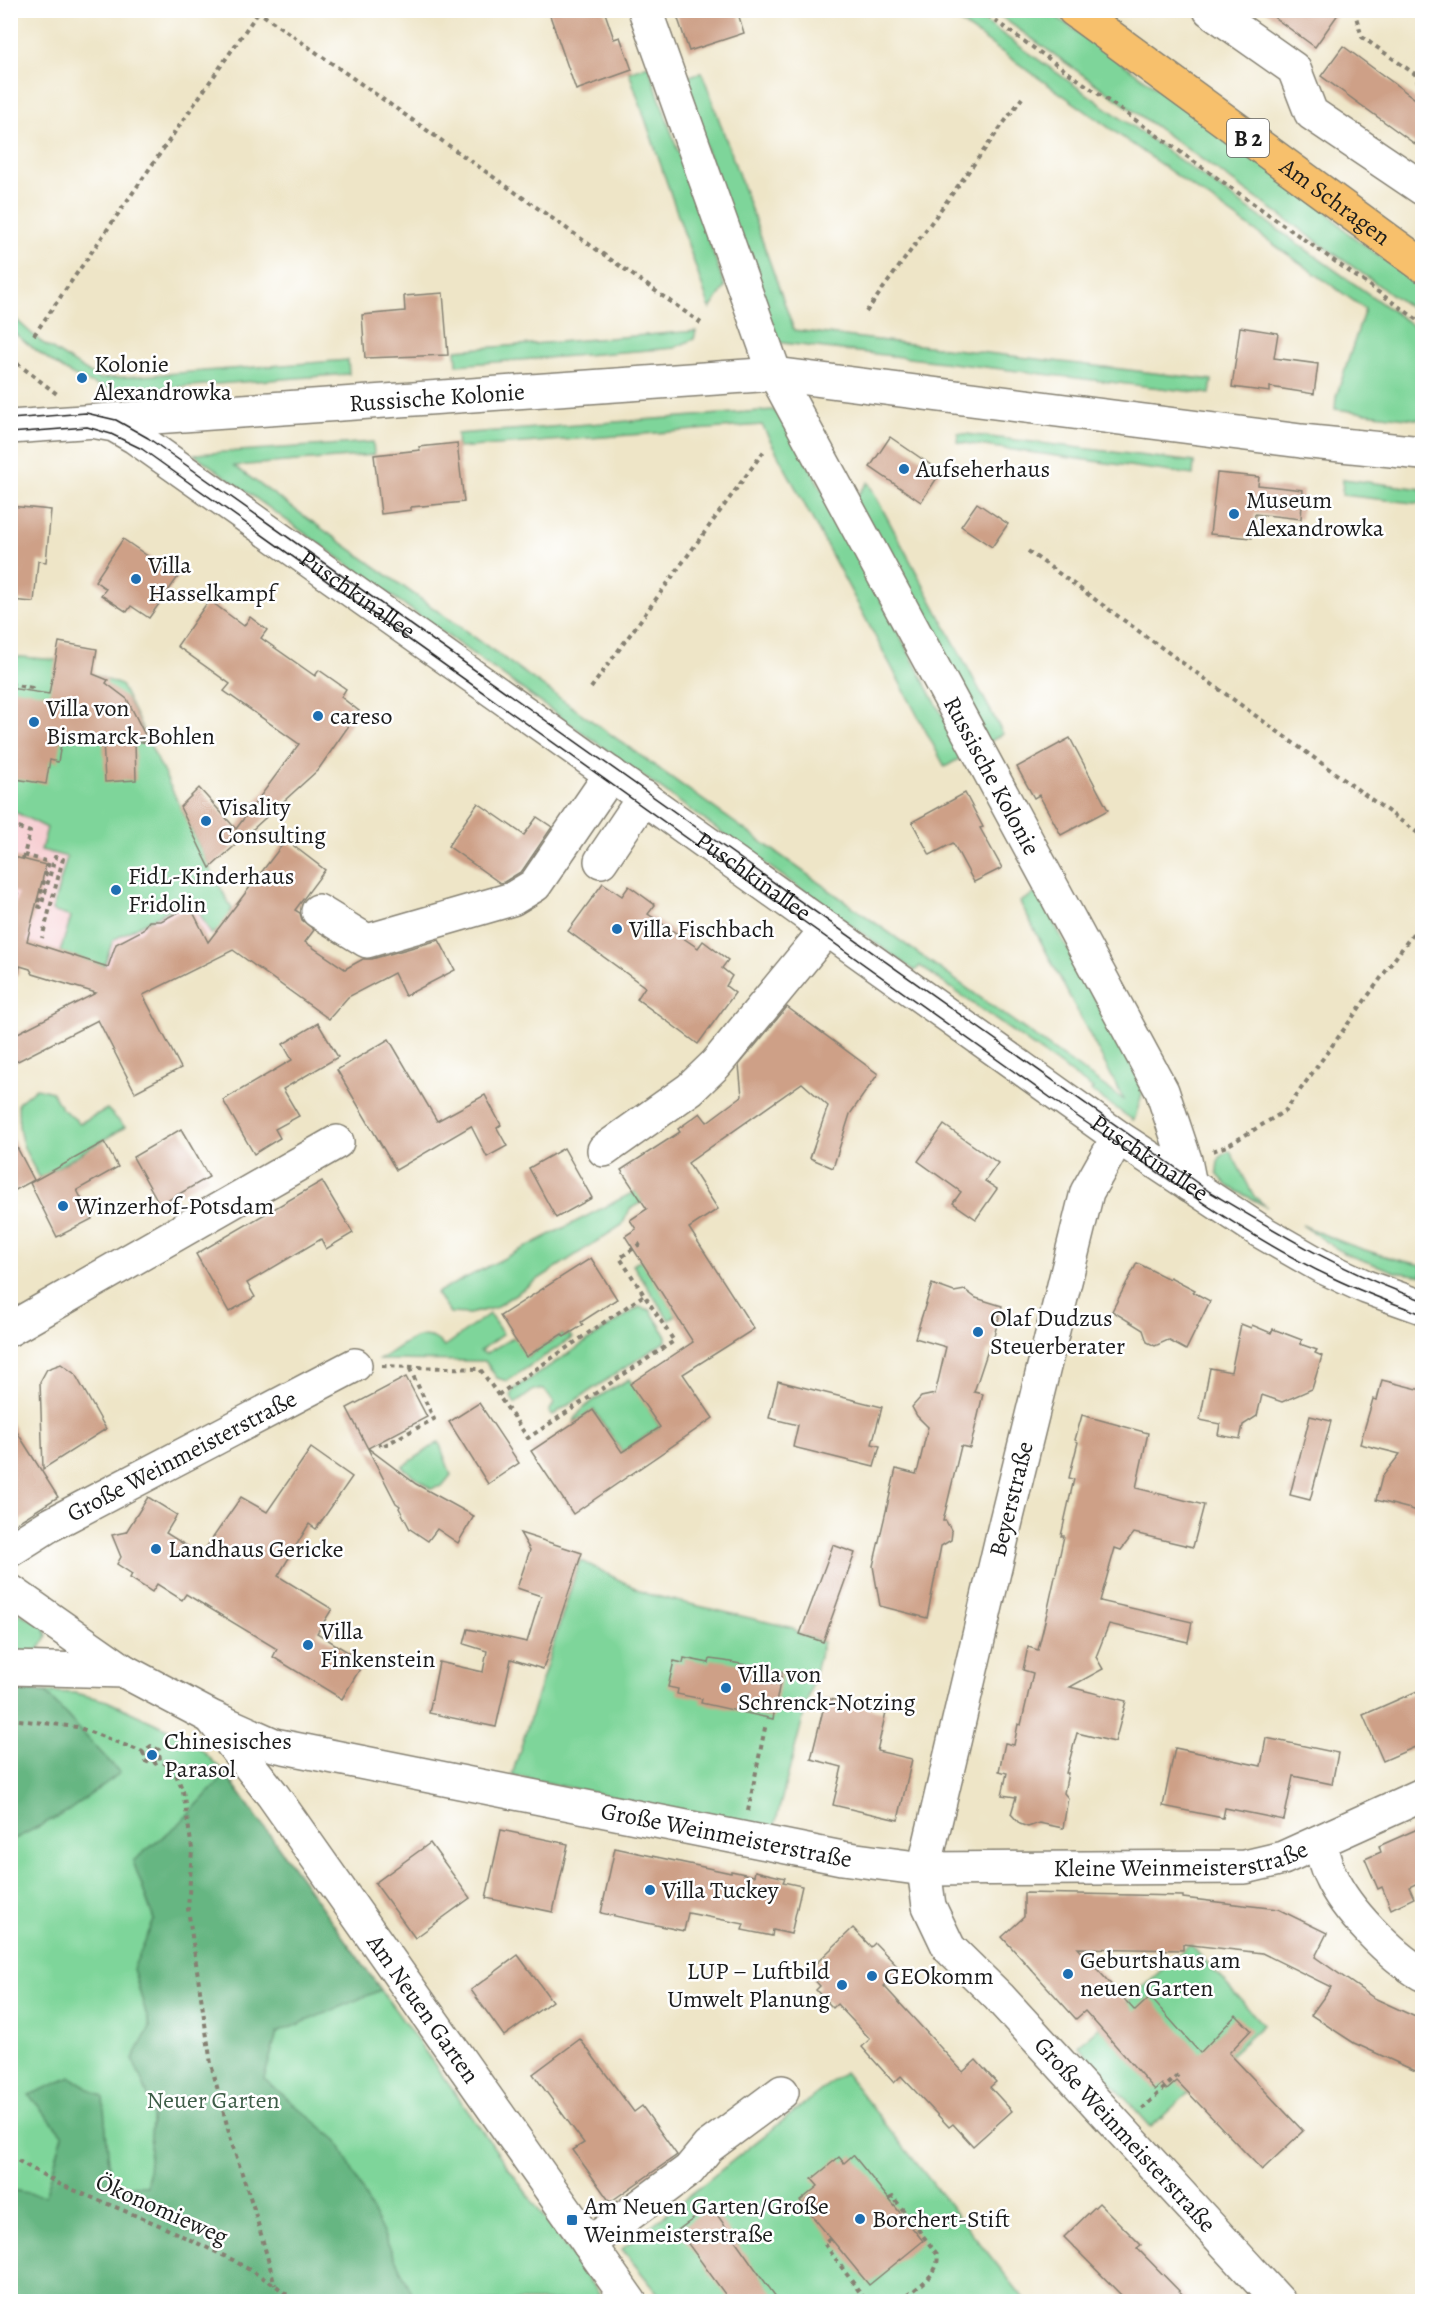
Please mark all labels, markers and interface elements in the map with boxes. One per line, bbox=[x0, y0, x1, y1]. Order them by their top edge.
road number: B 2 bbox=[1227, 119, 1269, 157]
street label: Am Schragen bbox=[1273, 150, 1397, 253]
place label: Kolonie Alexandrowka bbox=[93, 348, 233, 408]
marker: Kolonie Alexandrowka bbox=[75, 371, 89, 385]
street label: Russische Kolonie bbox=[348, 375, 526, 419]
place label: Aufseherhaus bbox=[915, 453, 1050, 485]
marker: Aufseherhaus bbox=[897, 462, 911, 476]
place label: Museum Alexandrowka bbox=[1245, 484, 1385, 544]
marker: Museum Alexandrowka bbox=[1227, 507, 1241, 521]
street label: Puschkinallee bbox=[293, 542, 422, 647]
place label: Villa Hasselkampf bbox=[147, 549, 279, 609]
marker: Villa Hasselkampf bbox=[129, 572, 143, 586]
street label: Russische Kolonie bbox=[936, 691, 1048, 861]
place label: Villa von Bismarck-Bohlen bbox=[45, 692, 215, 752]
place label: careso bbox=[330, 700, 392, 732]
marker: careso bbox=[311, 709, 325, 723]
marker: Villa von Bismarck-Bohlen bbox=[27, 715, 41, 729]
place label: Visality Consulting bbox=[217, 791, 326, 851]
marker: Visality Consulting bbox=[199, 814, 213, 828]
street label: Puschkinallee bbox=[689, 824, 818, 929]
place label: FidL-Kinderhaus Fridolin bbox=[128, 860, 295, 920]
marker: FidL-Kinderhaus Fridolin bbox=[109, 883, 123, 897]
place label: Villa Fischbach bbox=[628, 913, 775, 945]
marker: Villa Fischbach bbox=[610, 922, 624, 936]
street label: Puschkinallee bbox=[1084, 1107, 1215, 1209]
place label: Winzerhof-Potsdam bbox=[74, 1190, 274, 1222]
marker: Winzerhof-Potsdam bbox=[56, 1199, 70, 1213]
place label: Olaf Dudzus Steuerberater bbox=[990, 1302, 1125, 1362]
marker: Olaf Dudzus Steuerberater bbox=[971, 1325, 985, 1339]
street label: Große Weinmeisterstraße bbox=[61, 1382, 302, 1529]
street label: Beyerstraße bbox=[981, 1438, 1041, 1560]
place label: Landhaus Gericke bbox=[168, 1533, 343, 1565]
marker: Landhaus Gericke bbox=[149, 1542, 163, 1556]
place label: Villa Finkenstein bbox=[319, 1615, 435, 1675]
marker: Villa Finkenstein bbox=[301, 1638, 315, 1652]
place label: Villa von Schrenck-Notzing bbox=[737, 1658, 916, 1718]
marker: Villa von Schrenck-Notzing bbox=[719, 1681, 733, 1695]
place label: Chinesisches Parasol bbox=[164, 1725, 292, 1785]
marker: Chinesisches Parasol bbox=[145, 1748, 159, 1762]
street label: Große Weinmeisterstraße bbox=[598, 1794, 854, 1875]
street label: Kleine Weinmeisterstraße bbox=[1053, 1833, 1313, 1884]
place label: Villa Tuckey bbox=[661, 1874, 779, 1906]
marker: Villa Tuckey bbox=[643, 1883, 657, 1897]
street label: Am Neuen Garten bbox=[359, 1927, 487, 2090]
place label: Geburtshaus am neuen Garten bbox=[1080, 1944, 1241, 2004]
place label: LUP – Luftbild Umwelt Planung bbox=[667, 1955, 830, 2015]
place label: GEOkomm bbox=[884, 1960, 994, 1992]
marker: Geburtshaus am neuen Garten bbox=[1061, 1967, 1075, 1981]
marker: GEOkomm bbox=[865, 1969, 879, 1983]
marker: LUP – Luftbild Umwelt Planung bbox=[835, 1978, 849, 1992]
street label: Große Weinmeisterstraße bbox=[1027, 2030, 1223, 2239]
park label: Neuer Garten bbox=[146, 2084, 280, 2116]
street label: Ökonomieweg bbox=[91, 2166, 233, 2252]
place label: Am Neuen Garten/Große Weinmeisterstraße bbox=[583, 2190, 829, 2250]
place label: Borchert-Stift bbox=[872, 2203, 1010, 2235]
marker: Borchert-Stift bbox=[853, 2212, 867, 2226]
marker: Am Neuen Garten/Große Weinmeisterstraße bbox=[565, 2213, 579, 2227]

